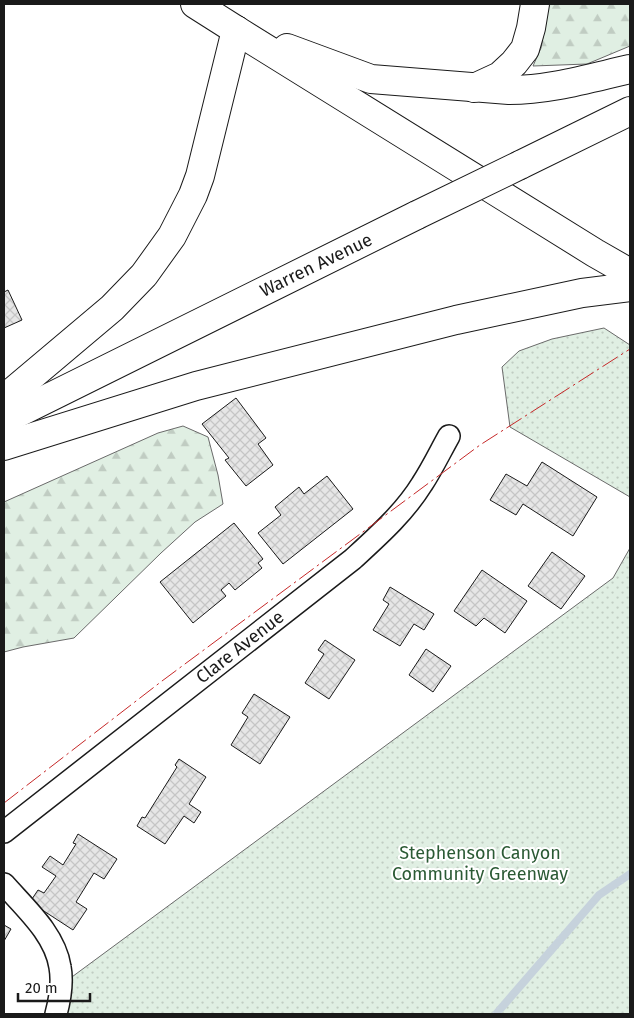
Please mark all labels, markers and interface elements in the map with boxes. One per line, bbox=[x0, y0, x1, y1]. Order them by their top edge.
street label: Warren Avenue bbox=[256, 228, 376, 302]
street label: Clare Avenue bbox=[192, 606, 288, 688]
park label: Stephenson Canyon Community Greenway bbox=[392, 842, 568, 885]
scale bar bbox=[18, 970, 90, 1002]
text: 20 m bbox=[25, 979, 58, 997]

